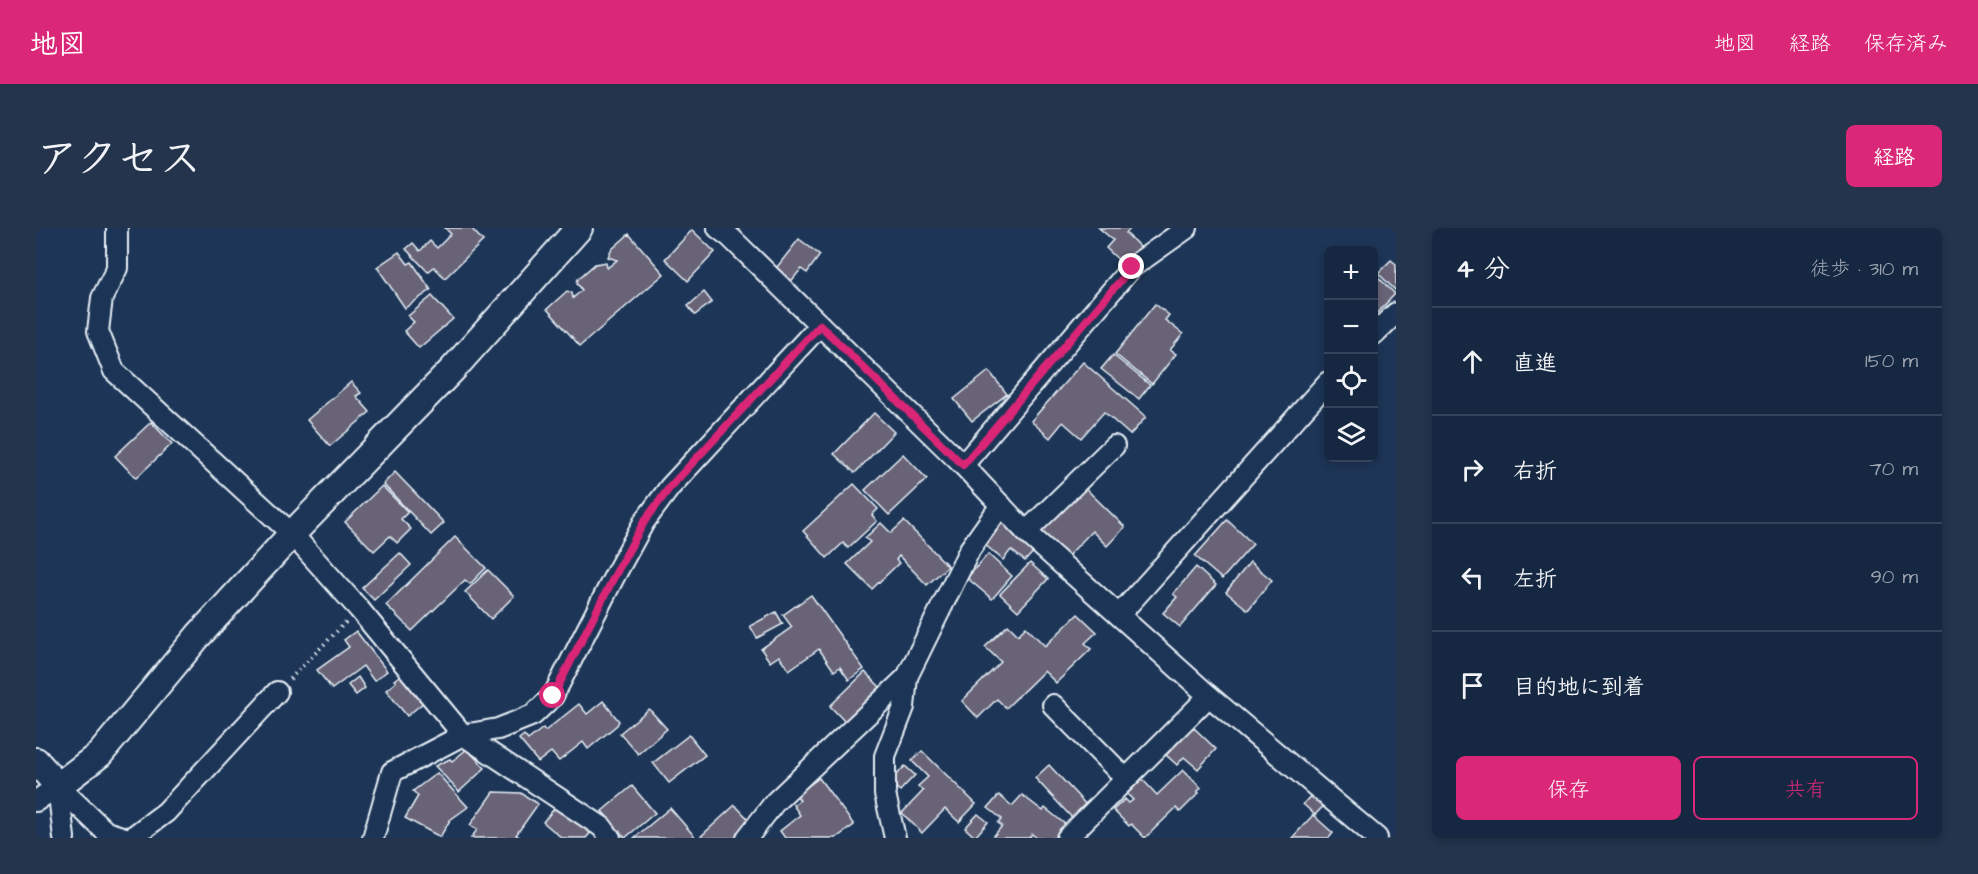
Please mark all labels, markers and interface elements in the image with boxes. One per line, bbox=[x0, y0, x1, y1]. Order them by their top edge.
text: 地図 bbox=[30, 25, 86, 64]
text: 地図 bbox=[1714, 29, 1756, 58]
text: 経路 bbox=[1789, 29, 1831, 58]
text: 保存済み bbox=[1864, 29, 1948, 58]
button: 経路 bbox=[1846, 125, 1942, 187]
text: アクセス bbox=[36, 131, 201, 189]
map controls bbox=[1324, 246, 1378, 462]
button: + bbox=[1324, 246, 1378, 300]
text: 4 分 bbox=[1456, 251, 1510, 287]
route end bbox=[1118, 253, 1144, 279]
text: 徒歩 · 310 m bbox=[1810, 255, 1918, 283]
button: − bbox=[1324, 300, 1378, 354]
icon: ahead bbox=[1456, 345, 1489, 378]
text: 150 m bbox=[1865, 347, 1918, 375]
text: 直進 bbox=[1513, 348, 1557, 379]
button: locate bbox=[1324, 354, 1378, 408]
button: layers bbox=[1324, 408, 1378, 462]
icon: right bbox=[1456, 453, 1489, 486]
text: 70 m bbox=[1870, 455, 1918, 483]
text: 右折 bbox=[1513, 456, 1557, 487]
icon: left bbox=[1456, 561, 1489, 594]
text: 90 m bbox=[1870, 563, 1918, 591]
text: 左折 bbox=[1513, 564, 1557, 595]
icon: arrive bbox=[1456, 669, 1489, 702]
text: 目的地に到着 bbox=[1513, 672, 1645, 703]
route start bbox=[539, 682, 565, 708]
button: 保存 bbox=[1456, 756, 1681, 820]
button: 共有 bbox=[1693, 756, 1918, 820]

